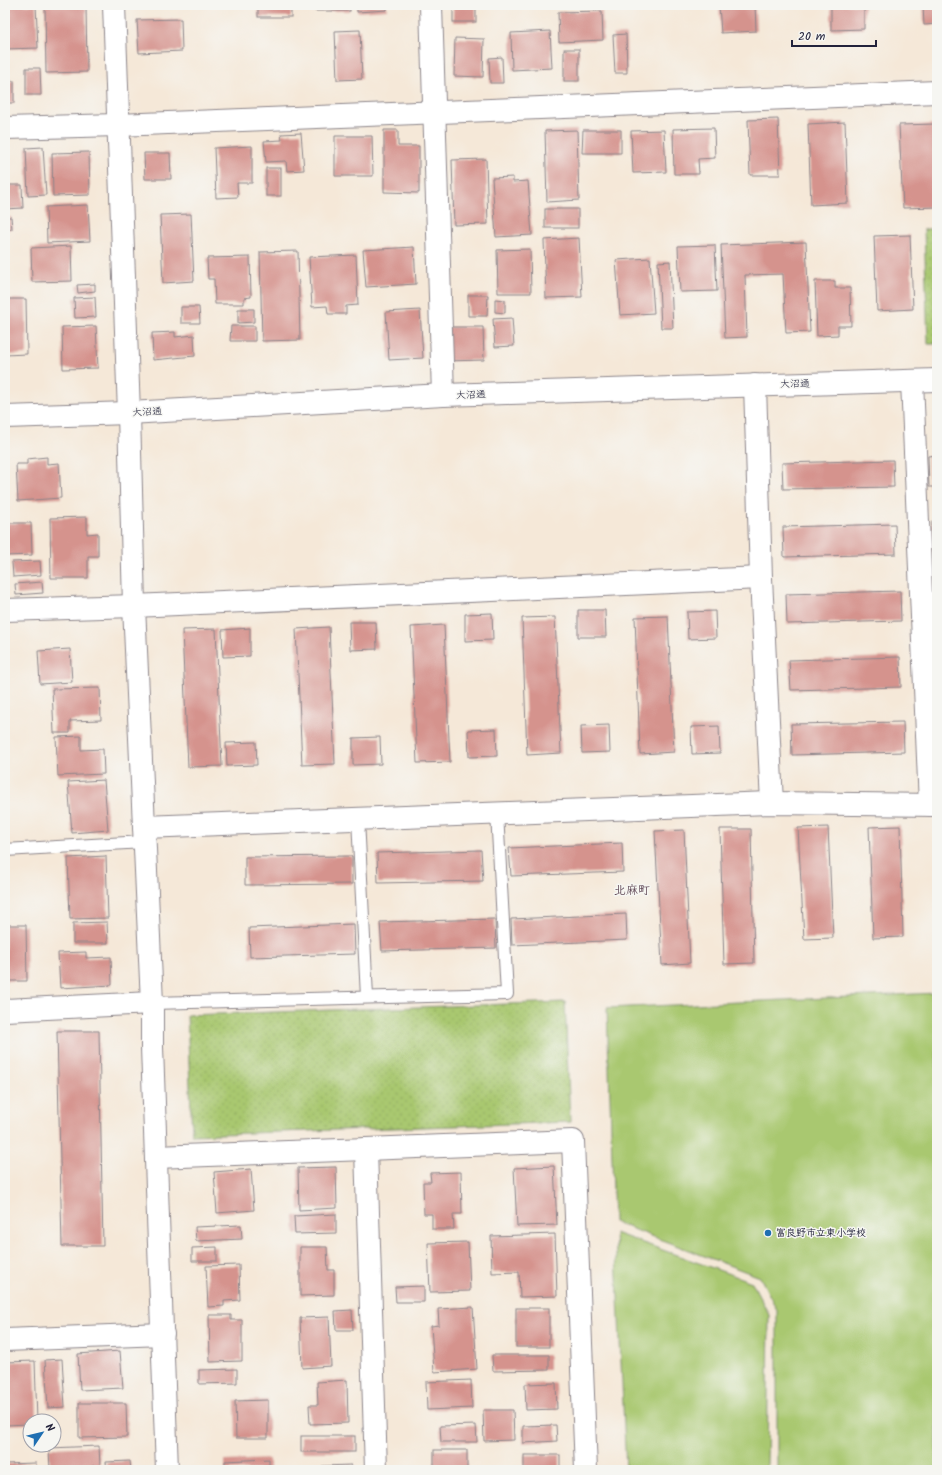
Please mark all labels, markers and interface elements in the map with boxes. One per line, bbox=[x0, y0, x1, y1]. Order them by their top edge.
scale bar bbox=[792, 22, 876, 48]
text: 20 m bbox=[798, 27, 826, 46]
street label: 大沼通 bbox=[780, 376, 810, 392]
street label: 大沼通 bbox=[456, 386, 486, 404]
street label: 大沼通 bbox=[132, 403, 162, 421]
district label: 北麻町 bbox=[614, 881, 650, 900]
place label: 富良野市立東小学校 bbox=[776, 1225, 866, 1241]
marker: 富良野市立東小学校 bbox=[763, 1228, 773, 1238]
north arrow bbox=[22, 1413, 62, 1453]
text: N bbox=[40, 1420, 59, 1436]

